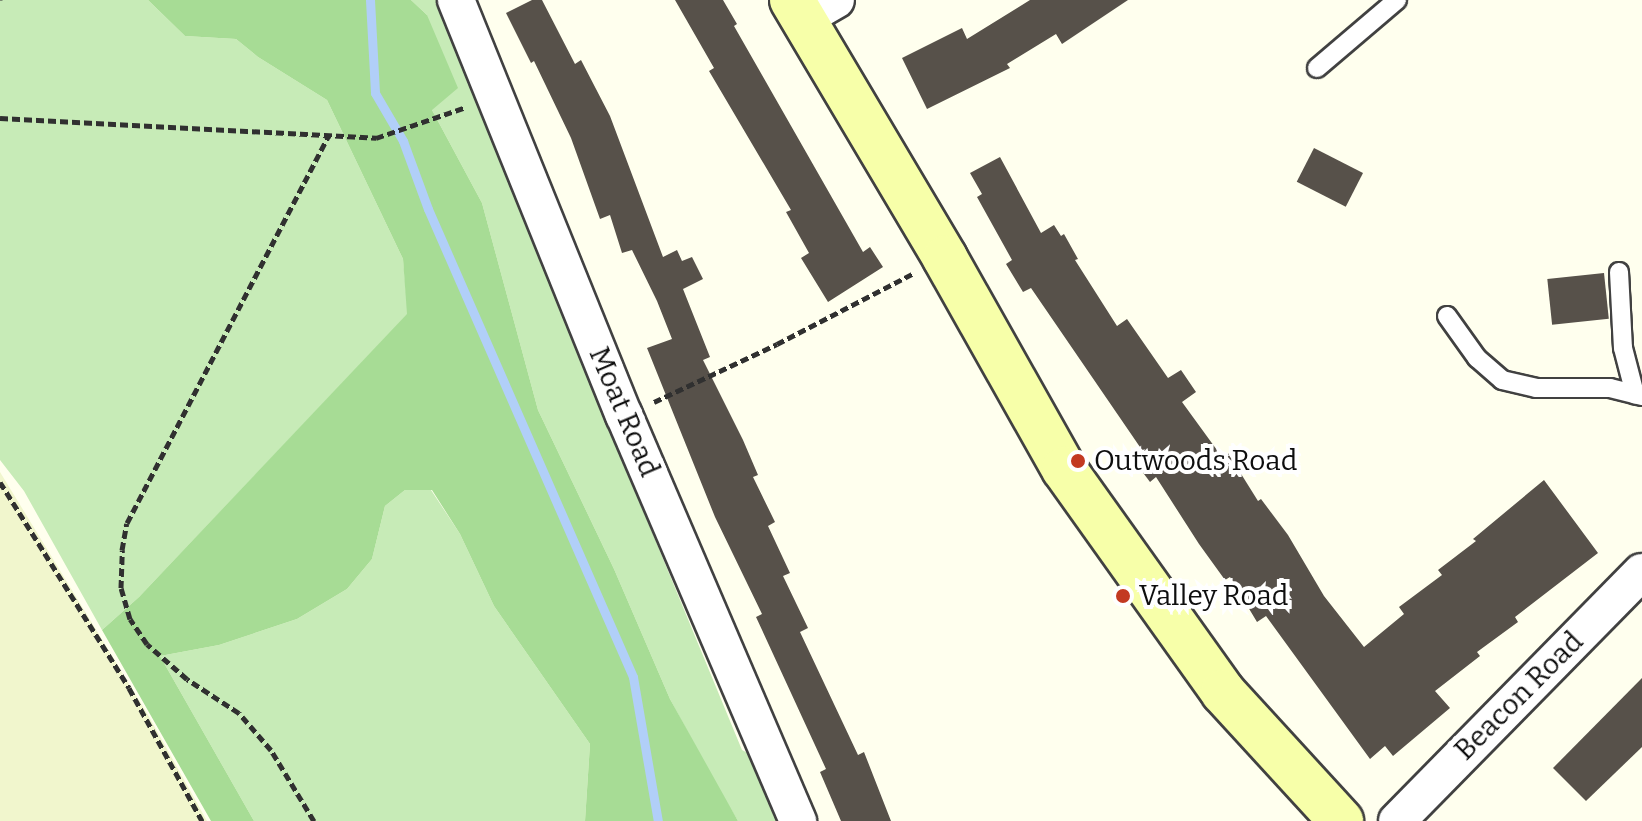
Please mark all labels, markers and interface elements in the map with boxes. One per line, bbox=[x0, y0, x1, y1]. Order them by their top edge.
street label: Moat Road bbox=[582, 342, 666, 482]
place label: Outwoods Road bbox=[1094, 444, 1297, 478]
marker: Outwoods Road bbox=[1069, 452, 1087, 470]
place label: Valley Road bbox=[1139, 579, 1288, 613]
marker: Valley Road bbox=[1114, 587, 1132, 605]
street label: Beacon Road bbox=[1448, 625, 1590, 767]

